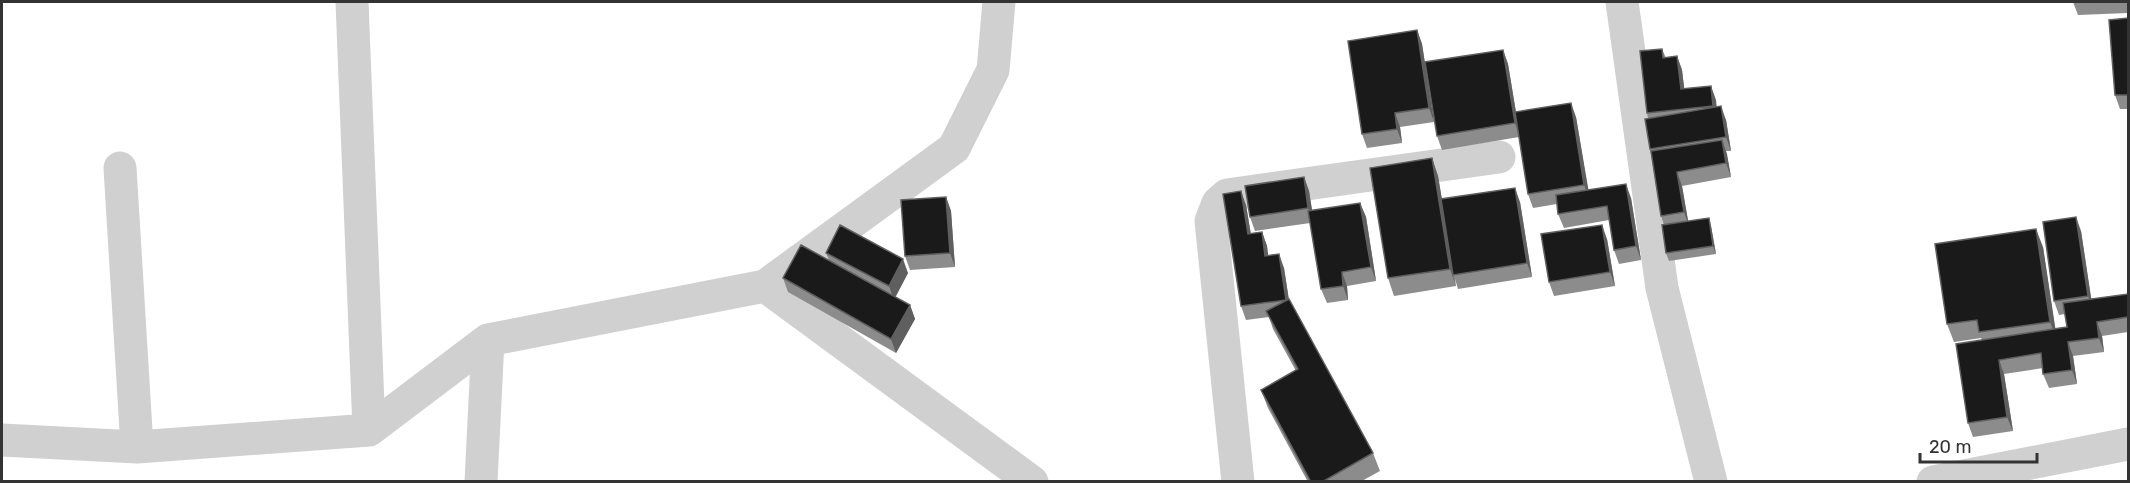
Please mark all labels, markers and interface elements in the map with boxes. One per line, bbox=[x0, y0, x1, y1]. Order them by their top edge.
scale bar bbox=[1920, 426, 2037, 464]
text: 20 m bbox=[1929, 436, 1971, 458]

